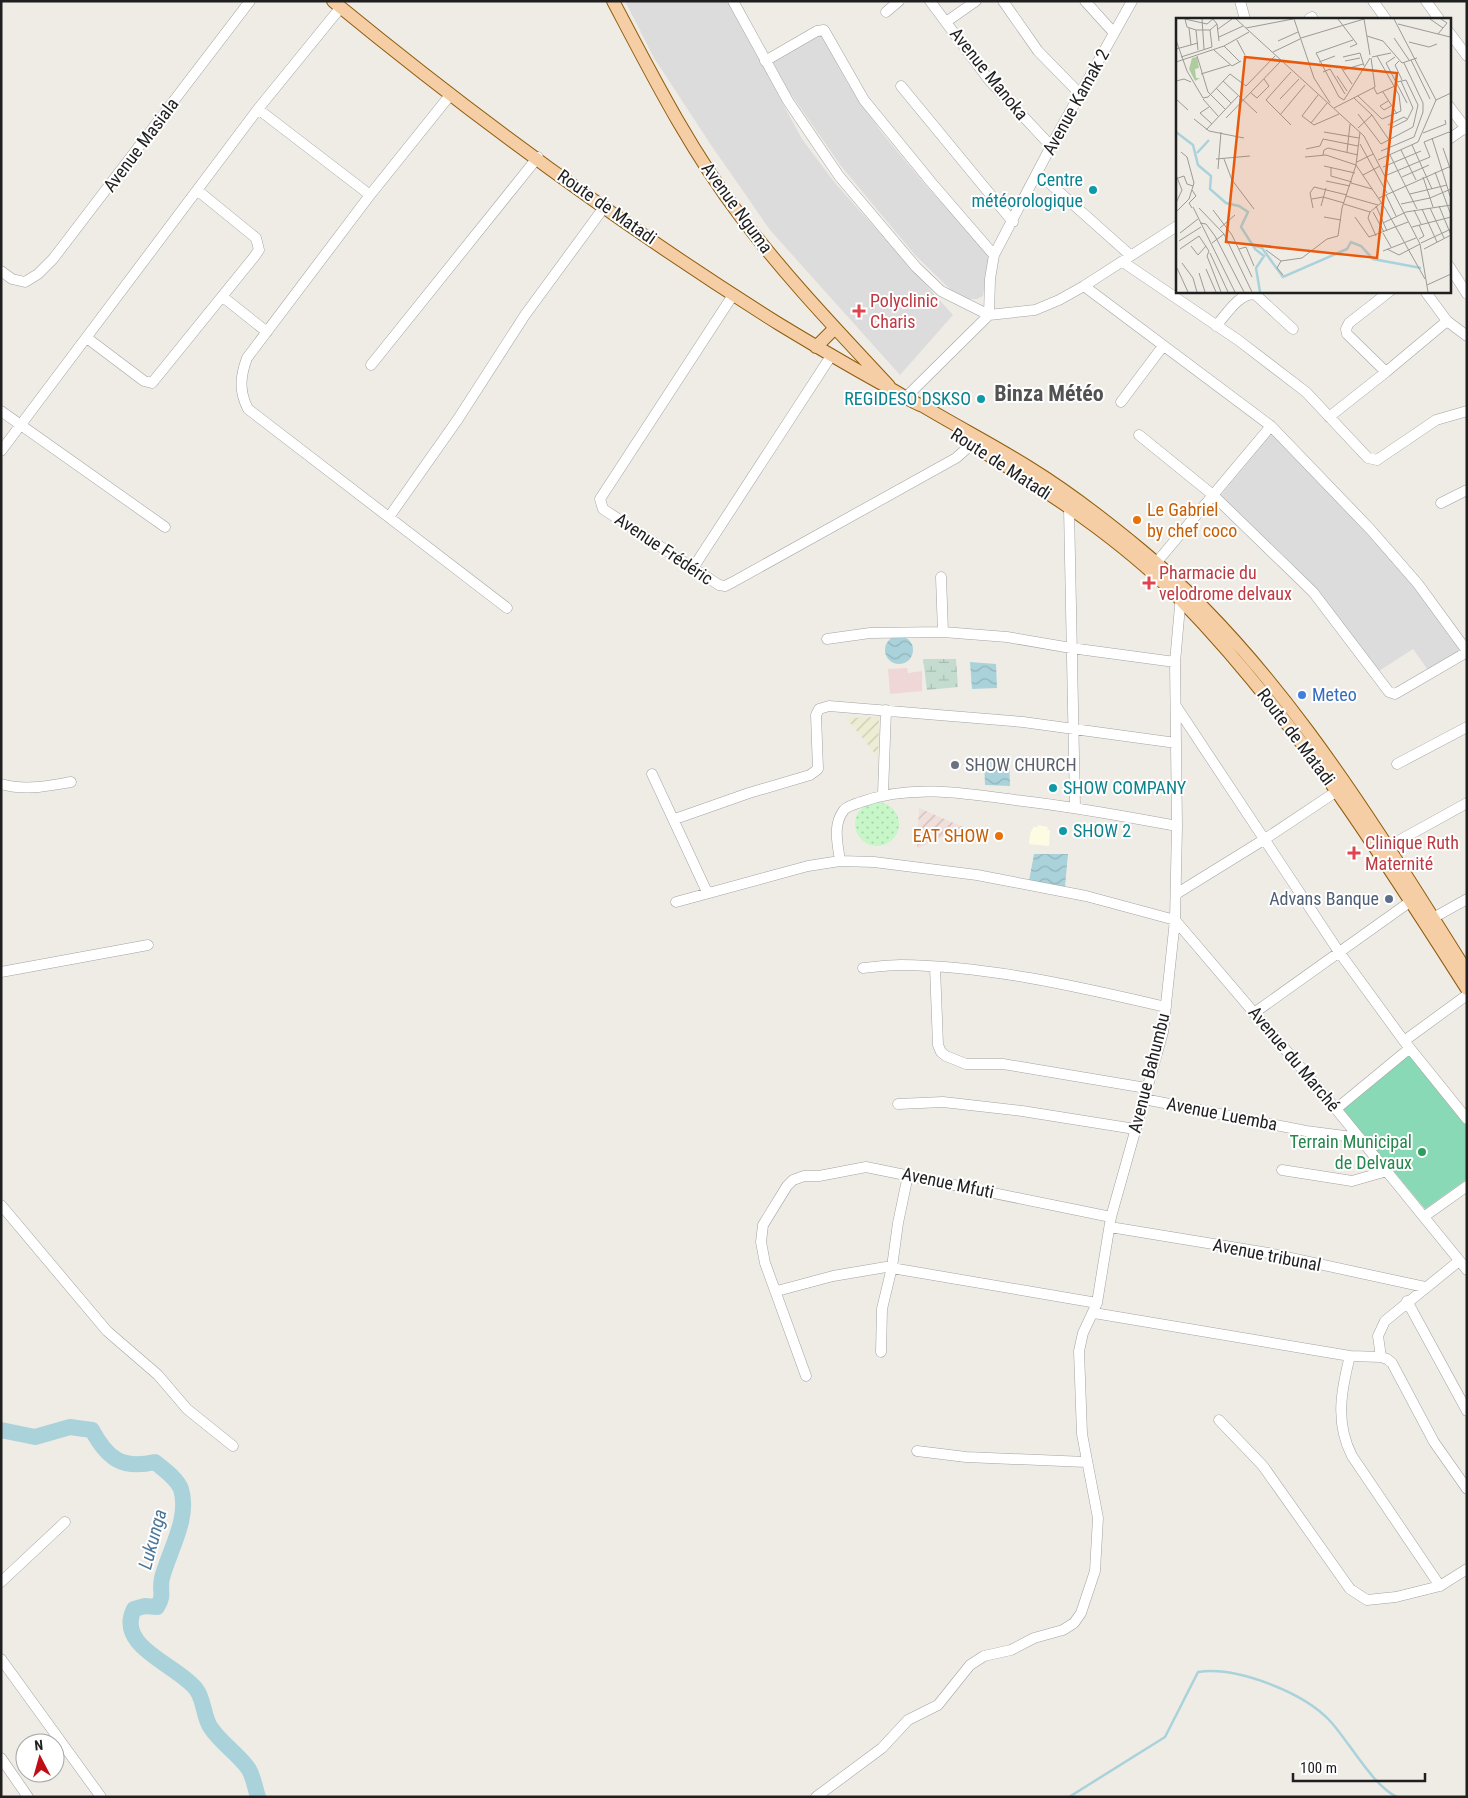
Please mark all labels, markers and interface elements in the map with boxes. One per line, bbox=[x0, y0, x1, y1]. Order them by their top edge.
inset map bbox=[1176, 18, 1450, 292]
street label: Avenue Manoka bbox=[946, 23, 1033, 124]
street label: Avenue Kamak 2 bbox=[1038, 45, 1113, 158]
street label: Avenue Masiala bbox=[99, 94, 183, 196]
street label: Avenue Nguma bbox=[698, 158, 777, 257]
street label: Route de Matadi bbox=[554, 165, 661, 248]
place label: Centre météorologique bbox=[972, 169, 1083, 211]
marker: Centre météorologique bbox=[1087, 184, 1099, 196]
place label: Polyclinic Charis bbox=[870, 290, 938, 332]
marker: Polyclinic Charis bbox=[852, 304, 866, 318]
district label: Binza Météo bbox=[994, 381, 1104, 406]
place label: REGIDESO DSKSO bbox=[844, 388, 971, 409]
marker: REGIDESO DSKSO bbox=[975, 393, 987, 405]
street label: Route de Matadi bbox=[947, 423, 1056, 504]
place label: Le Gabriel by chef coco bbox=[1147, 499, 1237, 541]
street label: Avenue Frédéric bbox=[611, 508, 717, 589]
marker: Le Gabriel by chef coco bbox=[1131, 514, 1143, 526]
place label: Pharmacie du velodrome delvaux bbox=[1159, 562, 1292, 604]
marker: Pharmacie du velodrome delvaux bbox=[1143, 577, 1155, 589]
street label: Route de Matadi bbox=[1253, 684, 1340, 789]
place label: Meteo bbox=[1312, 684, 1357, 705]
marker: Meteo bbox=[1296, 689, 1308, 701]
place label: SHOW CHURCH bbox=[965, 754, 1077, 775]
marker: SHOW CHURCH bbox=[949, 759, 961, 771]
place label: SHOW COMPANY bbox=[1063, 777, 1187, 798]
marker: SHOW COMPANY bbox=[1047, 782, 1059, 794]
place label: SHOW 2 bbox=[1073, 820, 1131, 841]
place label: EAT SHOW bbox=[913, 825, 989, 846]
marker: SHOW 2 bbox=[1057, 825, 1069, 837]
marker: EAT SHOW bbox=[993, 830, 1005, 842]
place label: Clinique Ruth Maternité bbox=[1365, 832, 1459, 874]
marker: Clinique Ruth Maternité bbox=[1347, 846, 1361, 860]
place label: Advans Banque bbox=[1269, 888, 1379, 909]
marker: Advans Banque bbox=[1383, 893, 1395, 905]
street label: Avenue du Marché bbox=[1244, 1002, 1344, 1115]
street label: Avenue Bahumbu bbox=[1123, 1011, 1174, 1135]
street label: Avenue Luemba bbox=[1165, 1092, 1279, 1135]
place label: Terrain Municipal de Delvaux bbox=[1290, 1131, 1412, 1173]
marker: Terrain Municipal de Delvaux bbox=[1416, 1146, 1428, 1158]
street label: Avenue Mfuti bbox=[900, 1163, 996, 1202]
street label: Avenue tribunal bbox=[1211, 1234, 1323, 1275]
water label: Lukunga bbox=[133, 1507, 172, 1572]
north arrow bbox=[15, 1733, 65, 1783]
text: N bbox=[34, 1737, 44, 1753]
scale bar bbox=[1293, 1750, 1426, 1782]
text: 100 m bbox=[1300, 1759, 1337, 1777]

